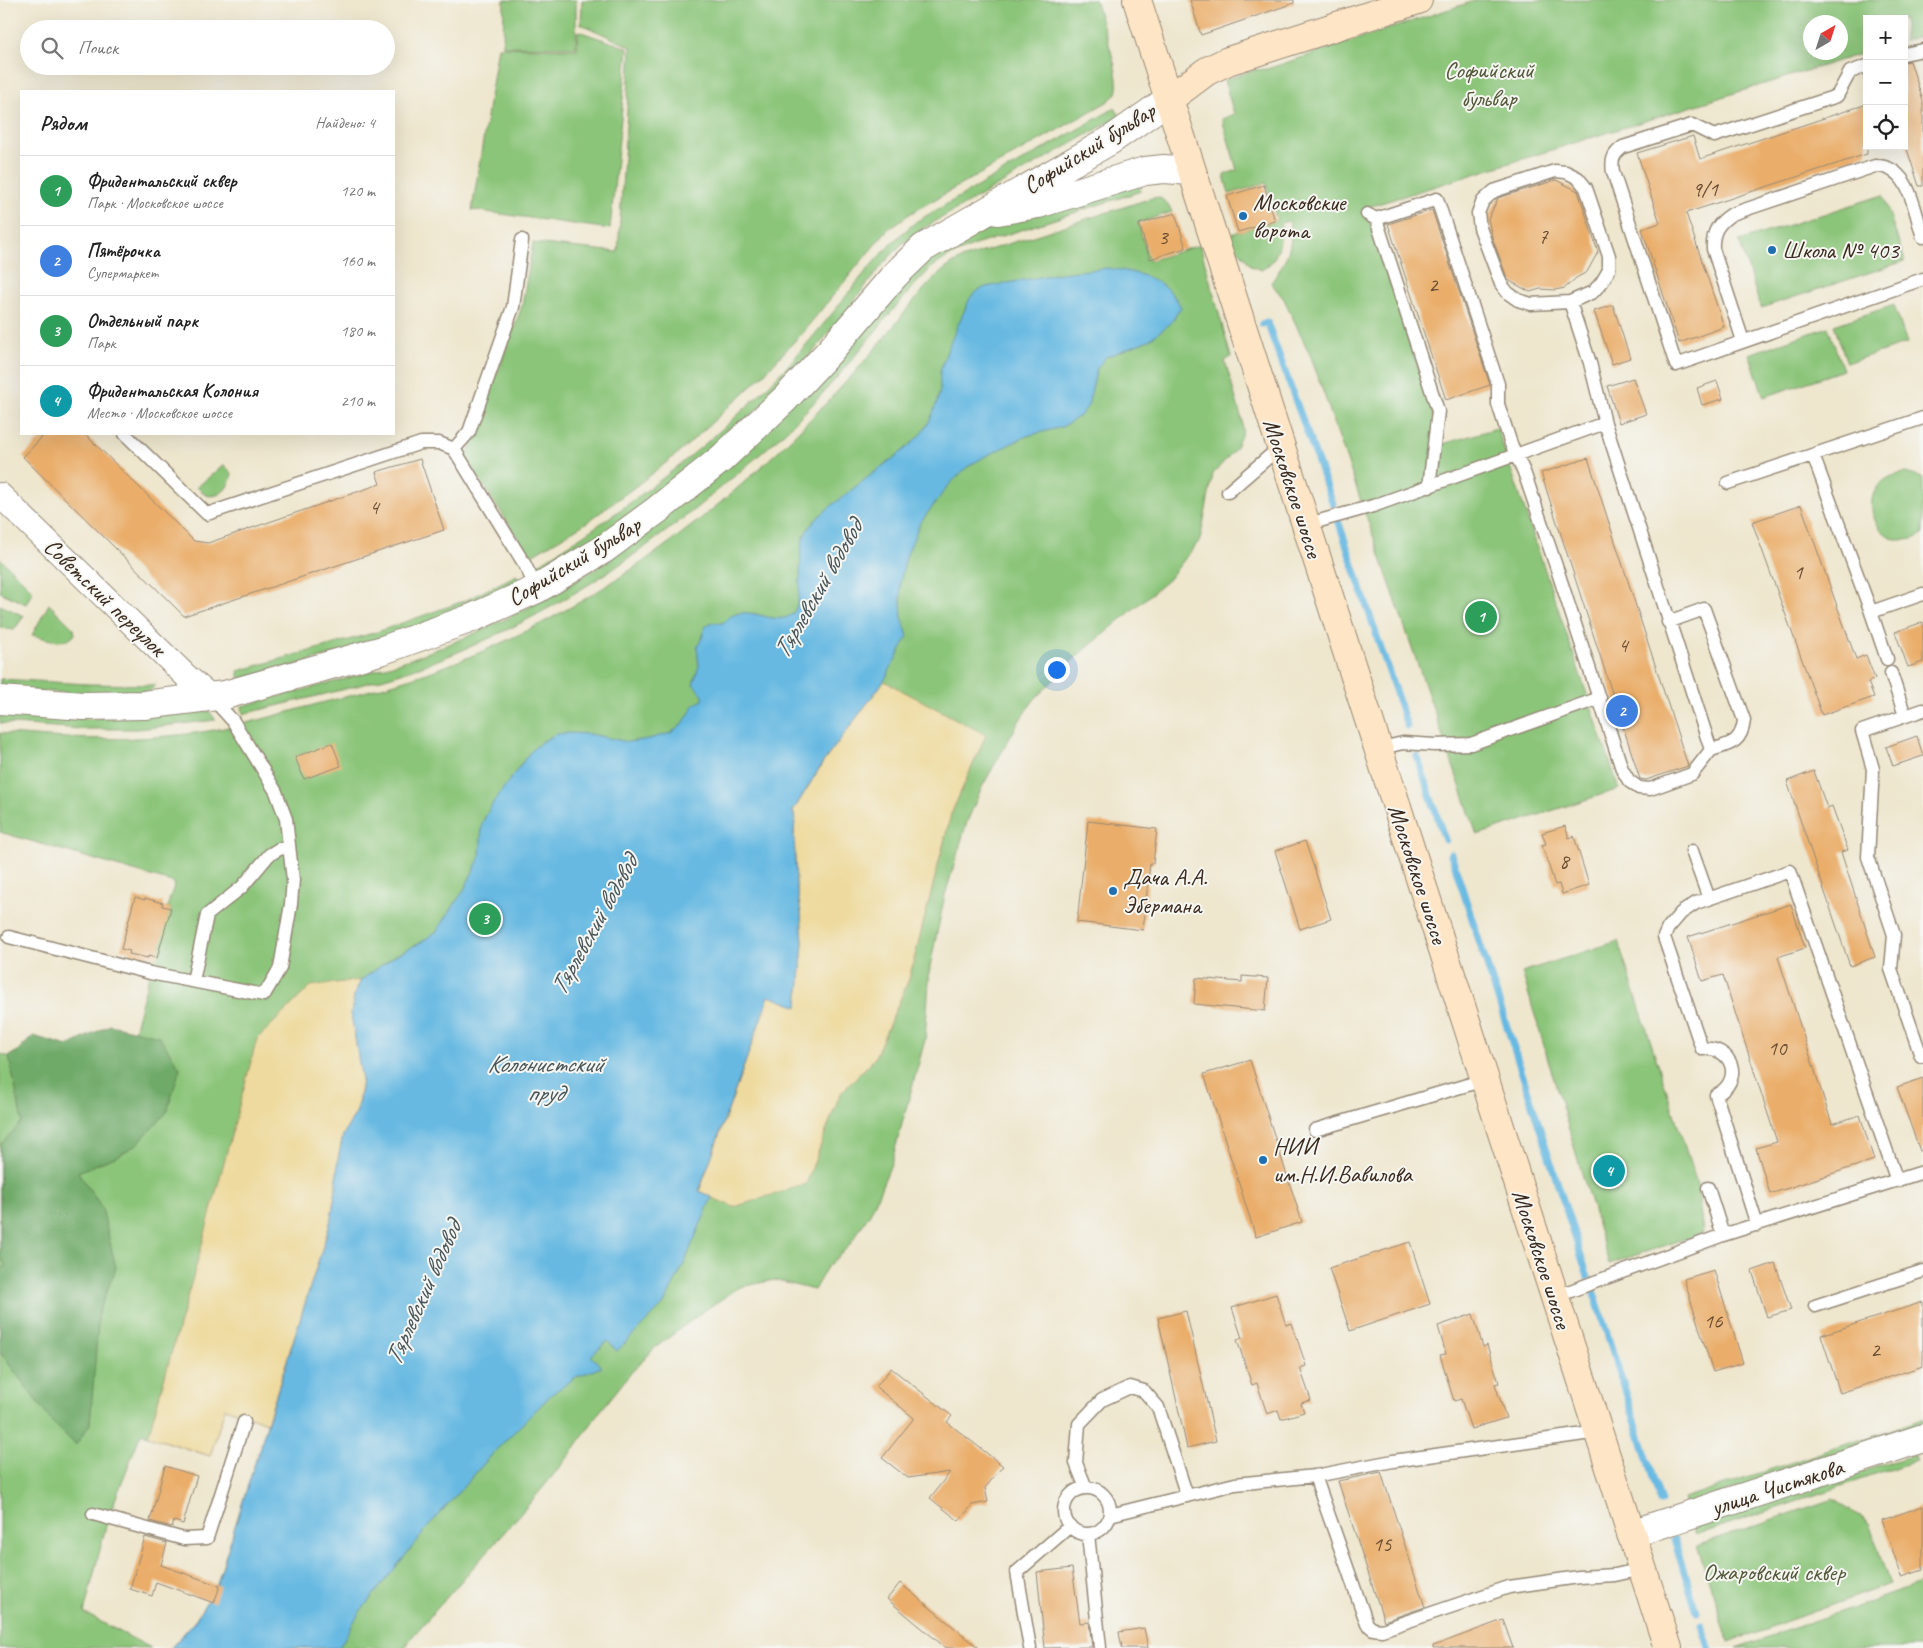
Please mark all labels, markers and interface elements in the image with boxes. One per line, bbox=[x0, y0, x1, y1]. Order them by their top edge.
north arrow bbox=[1803, 15, 1848, 60]
map controls bbox=[1863, 15, 1908, 150]
button: + bbox=[1863, 15, 1908, 60]
search box bbox=[20, 20, 395, 75]
icon: search bbox=[38, 34, 66, 62]
text: Поиск bbox=[78, 36, 118, 60]
park label: Софийский бульвар bbox=[1444, 55, 1536, 113]
button: − bbox=[1863, 60, 1908, 105]
street label: Софийский бульвар bbox=[1017, 94, 1162, 201]
button: locate bbox=[1863, 105, 1908, 150]
text: Рядом bbox=[40, 110, 87, 136]
text: Найдено: 4 bbox=[315, 113, 375, 133]
text: Фридентальский сквер bbox=[87, 169, 236, 193]
house number: 9/1 bbox=[1692, 176, 1719, 202]
text: 1 bbox=[52, 181, 60, 201]
text: 120 m bbox=[341, 181, 375, 201]
place label: Московские ворота bbox=[1253, 187, 1348, 245]
text: Парк · Московское шоссе bbox=[87, 193, 223, 213]
marker: Московские ворота bbox=[1237, 210, 1249, 222]
house number: 7 bbox=[1538, 223, 1549, 249]
house number: 3 bbox=[1158, 224, 1169, 250]
place label: Школа № 403 bbox=[1782, 235, 1901, 265]
text: Пятёрочка bbox=[87, 239, 160, 263]
marker: Школа № 403 bbox=[1766, 244, 1778, 256]
text: 2 bbox=[52, 251, 60, 271]
text: 160 m bbox=[341, 251, 375, 271]
text: Супермаркет bbox=[87, 263, 158, 283]
house number: 2 bbox=[1428, 272, 1439, 298]
text: Отдельный парк bbox=[87, 309, 198, 333]
text: 3 bbox=[52, 321, 60, 341]
text: 180 m bbox=[341, 321, 375, 341]
text: Парк bbox=[87, 333, 116, 353]
text: Фридентальская Колония bbox=[87, 379, 258, 403]
text: 4 bbox=[52, 391, 60, 411]
text: 210 m bbox=[341, 391, 375, 411]
text: Место · Московское шоссе bbox=[87, 403, 232, 423]
street label: Московское шоссе bbox=[1256, 415, 1330, 563]
house number: 4 bbox=[369, 494, 381, 520]
street label: Софийский бульвар bbox=[502, 508, 648, 613]
water label: Тярлевский водовод bbox=[766, 510, 873, 664]
street label: Советский переулок bbox=[38, 531, 174, 664]
house number: 1 bbox=[1793, 559, 1804, 585]
pin: 1 bbox=[1465, 598, 1497, 636]
house number: 4 bbox=[1618, 632, 1630, 658]
your location bbox=[1044, 657, 1070, 683]
pin: 2 bbox=[1606, 692, 1638, 730]
street label: Московское шоссе bbox=[1381, 801, 1455, 949]
water label: Тярлевский водовод bbox=[543, 846, 648, 1001]
house number: 8 bbox=[1559, 848, 1571, 874]
place label: Дача А.А. Эбермана bbox=[1123, 862, 1208, 920]
marker: Дача А.А. Эбермана bbox=[1107, 885, 1119, 897]
pin: 3 bbox=[469, 900, 501, 938]
house number: 10 bbox=[1768, 1035, 1788, 1061]
water label: Колонистский пруд bbox=[487, 1048, 607, 1109]
place label: НИИ им.Н.И.Вавилова bbox=[1273, 1131, 1413, 1189]
pin: 4 bbox=[1593, 1152, 1625, 1190]
marker: НИИ им.Н.И.Вавилова bbox=[1257, 1154, 1269, 1166]
street label: Московское шоссе bbox=[1505, 1186, 1579, 1334]
water label: Тярлевский водовод bbox=[377, 1212, 471, 1370]
house number: 16 bbox=[1704, 1308, 1723, 1334]
house number: 2 bbox=[1870, 1337, 1881, 1363]
street label: улица Чистякова bbox=[1705, 1451, 1848, 1523]
house number: 15 bbox=[1373, 1531, 1393, 1557]
park label: Ожаровский сквер bbox=[1703, 1557, 1846, 1587]

